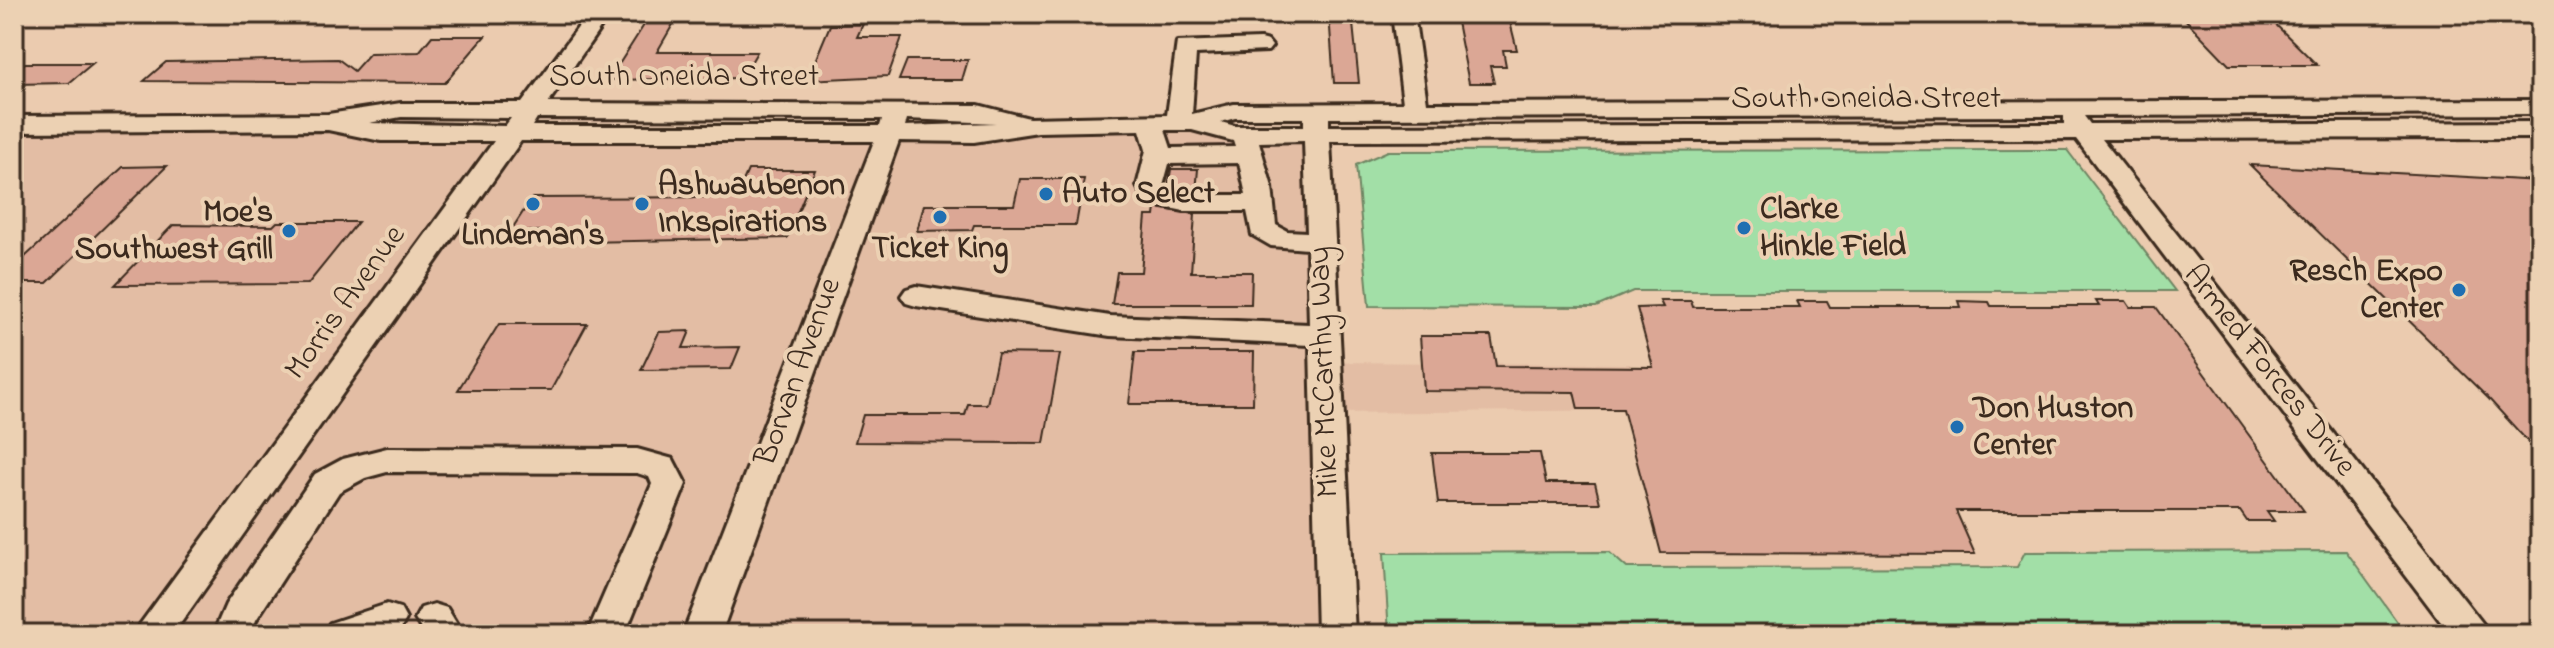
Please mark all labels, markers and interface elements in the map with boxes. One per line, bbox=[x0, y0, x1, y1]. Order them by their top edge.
street label: South Oneida Street bbox=[549, 54, 819, 101]
street label: South Oneida Street bbox=[1731, 76, 2001, 123]
place label: Ashwaubenon Inkspirations bbox=[658, 163, 845, 247]
place label: Auto Select bbox=[1062, 171, 1215, 218]
marker: Auto Select bbox=[1037, 185, 1055, 203]
place label: Clarke Hinkle Field bbox=[1760, 187, 1906, 271]
place label: Moe's Southwest Grill bbox=[75, 190, 273, 274]
marker: Lindeman's bbox=[524, 195, 542, 213]
marker: Ashwaubenon Inkspirations bbox=[633, 195, 651, 213]
marker: Ticket King bbox=[931, 208, 949, 226]
place label: Lindeman's bbox=[461, 213, 605, 260]
street label: Morris Avenue bbox=[274, 215, 419, 390]
marker: Clarke Hinkle Field bbox=[1735, 219, 1753, 237]
marker: Moe's Southwest Grill bbox=[280, 222, 298, 240]
place label: Ticket King bbox=[872, 226, 1008, 274]
street label: Mike McCarthy Way bbox=[1297, 245, 1353, 499]
place label: Resch Expo Center bbox=[2289, 249, 2444, 333]
street label: Armed Forces Drive bbox=[2171, 255, 2368, 488]
street label: Borvan Avenue bbox=[743, 271, 855, 474]
marker: Resch Expo Center bbox=[2450, 281, 2468, 299]
place label: Don Huston Center bbox=[1971, 386, 2133, 470]
marker: Don Huston Center bbox=[1948, 418, 1966, 436]

